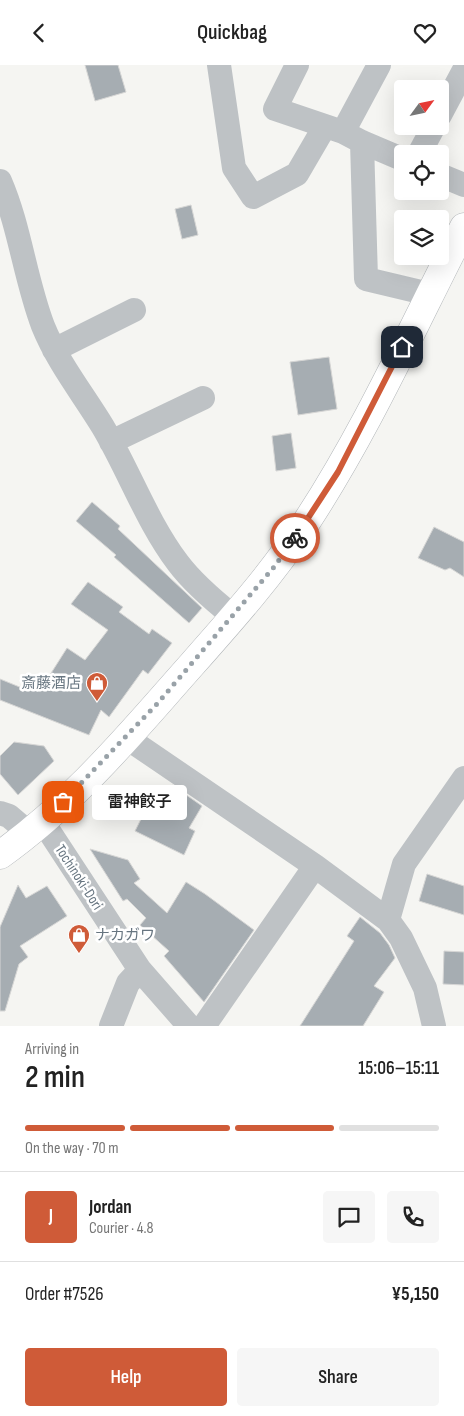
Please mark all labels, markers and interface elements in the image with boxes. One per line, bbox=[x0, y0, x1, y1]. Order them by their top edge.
icon: back bbox=[25, 19, 53, 47]
text: Quickbag bbox=[197, 19, 267, 46]
icon: heart bbox=[411, 19, 439, 47]
north arrow bbox=[394, 80, 449, 135]
map controls bbox=[394, 80, 449, 265]
button: locate bbox=[394, 145, 449, 200]
button: layers bbox=[394, 210, 449, 265]
pin bbox=[381, 326, 423, 368]
icon: home bbox=[388, 333, 416, 361]
courier bbox=[270, 513, 320, 563]
icon: bike bbox=[281, 524, 309, 552]
shop icon: 斎藤酒店 bbox=[85, 671, 109, 702]
place label: 斎藤酒店 bbox=[21, 674, 81, 693]
pin bbox=[42, 781, 84, 823]
callout: 雷神餃子 bbox=[93, 785, 188, 819]
icon: bag bbox=[49, 788, 77, 816]
text: 雷神餃子 bbox=[107, 793, 172, 812]
street label: Tochinoki-Dori bbox=[50, 841, 107, 914]
shop icon: ナカガワ bbox=[67, 923, 91, 954]
place label: ナカガワ bbox=[95, 926, 155, 945]
text: Arriving in bbox=[25, 1040, 79, 1059]
text: 15:06–15:11 bbox=[358, 1057, 439, 1080]
text: 2 min bbox=[25, 1058, 85, 1097]
text: On the way · 70 m bbox=[25, 1139, 118, 1158]
button: chat bbox=[323, 1191, 375, 1243]
button: phone bbox=[387, 1191, 439, 1243]
text: Jordan bbox=[89, 1196, 132, 1219]
text: J bbox=[49, 1205, 53, 1228]
text: Courier · 4.8 bbox=[89, 1219, 153, 1238]
text: Order #7526 bbox=[25, 1283, 104, 1306]
text: ¥5,150 bbox=[392, 1283, 439, 1306]
button: Help bbox=[25, 1348, 227, 1406]
button: Share bbox=[237, 1348, 439, 1406]

